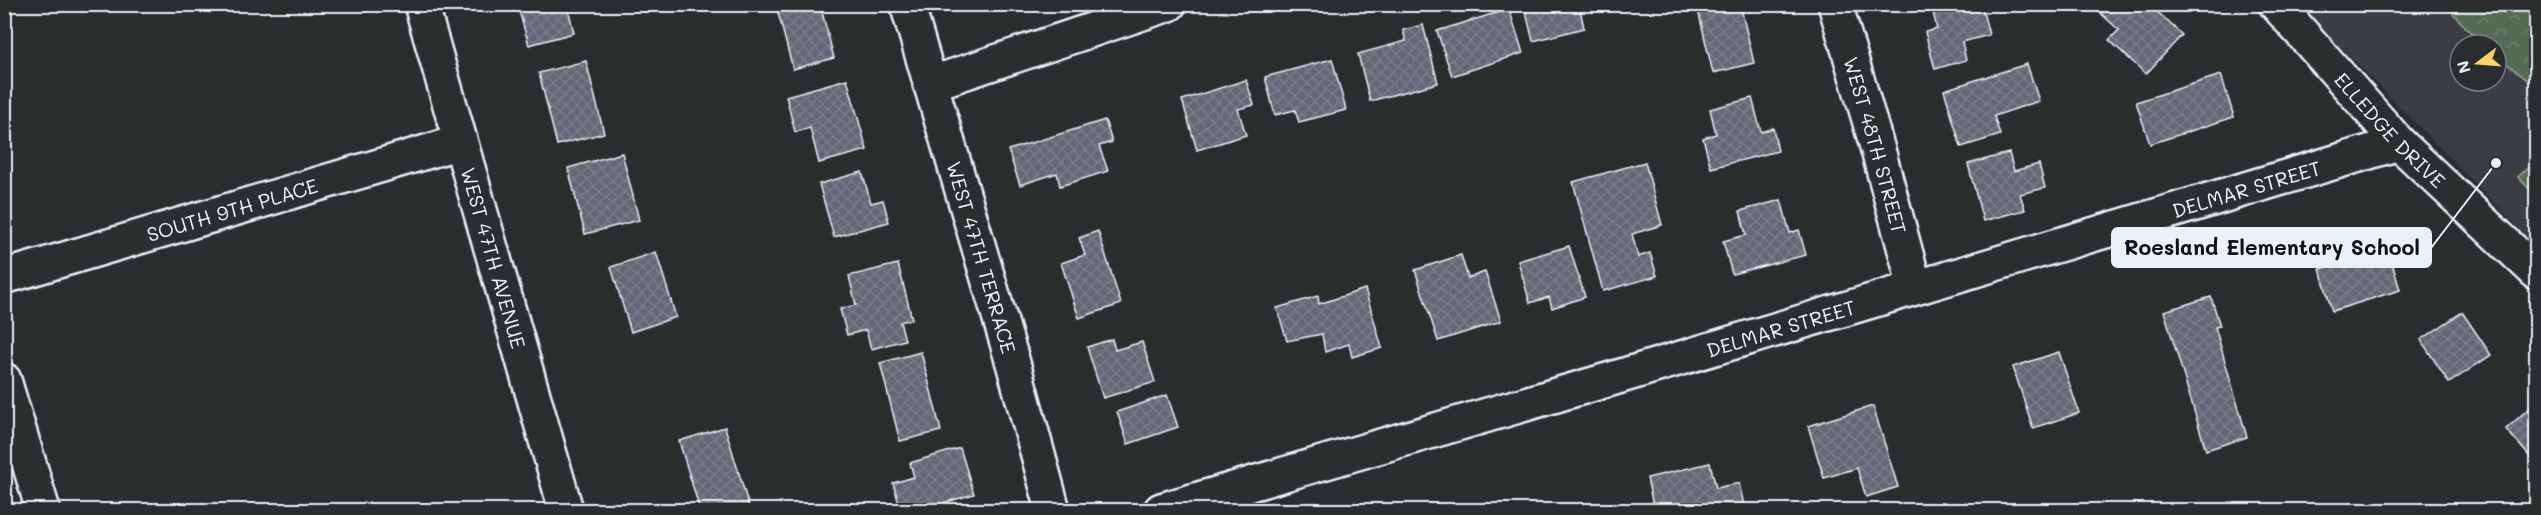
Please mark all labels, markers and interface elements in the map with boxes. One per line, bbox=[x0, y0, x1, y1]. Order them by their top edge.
north arrow bbox=[2448, 33, 2508, 93]
street label: WEST 48TH STREET bbox=[1838, 54, 1913, 237]
text: N bbox=[2451, 59, 2475, 76]
street label: ELLEDGE DRIVE bbox=[2329, 66, 2451, 193]
street label: DELMAR STREET bbox=[2169, 154, 2324, 223]
street label: WEST 47TH TERRACE bbox=[941, 158, 1022, 356]
street label: WEST 47TH AVENUE bbox=[455, 164, 532, 351]
street label: SOUTH 9TH PLACE bbox=[144, 172, 321, 247]
callout: Roesland Elementary School bbox=[2112, 228, 2431, 267]
text: Roesland Elementary School bbox=[2124, 233, 2420, 261]
street label: DELMAR STREET bbox=[1703, 294, 1858, 363]

